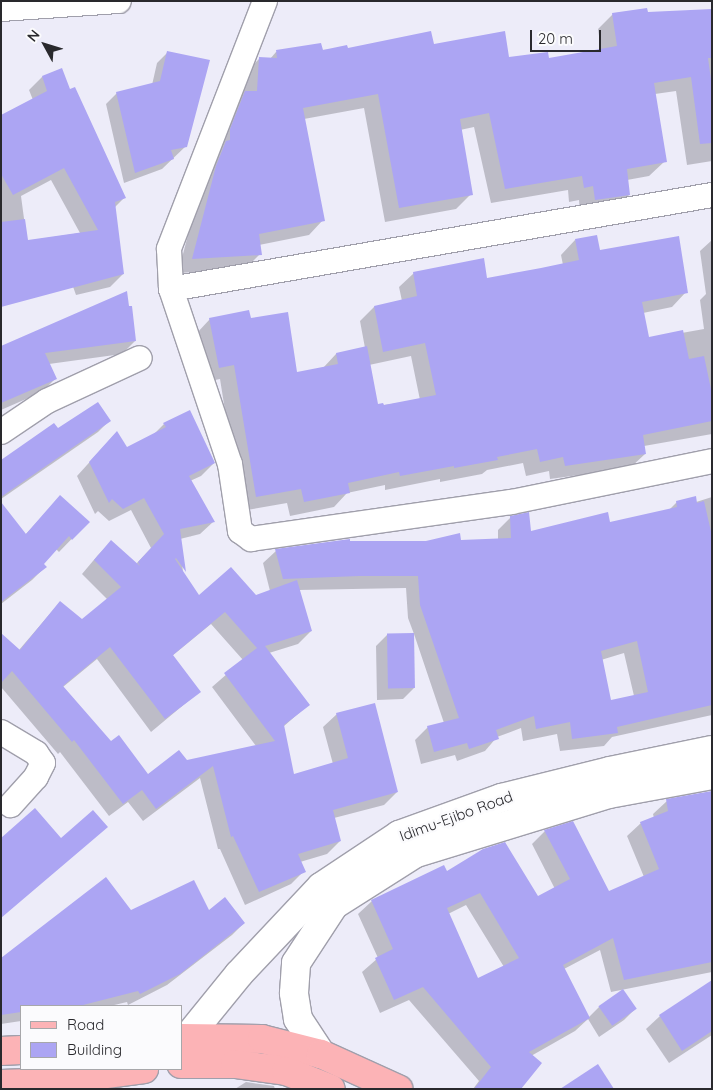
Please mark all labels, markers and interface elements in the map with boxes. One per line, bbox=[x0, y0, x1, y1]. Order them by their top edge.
north arrow bbox=[20, 20, 70, 70]
scale bar bbox=[533, 20, 604, 52]
text: N bbox=[23, 26, 44, 45]
text: 20 m bbox=[538, 29, 573, 48]
street label: Idimu-Ejibo Road bbox=[397, 787, 515, 845]
legend bbox=[20, 1005, 182, 1070]
text: Road bbox=[67, 1015, 104, 1034]
text: Building bbox=[67, 1040, 122, 1059]

